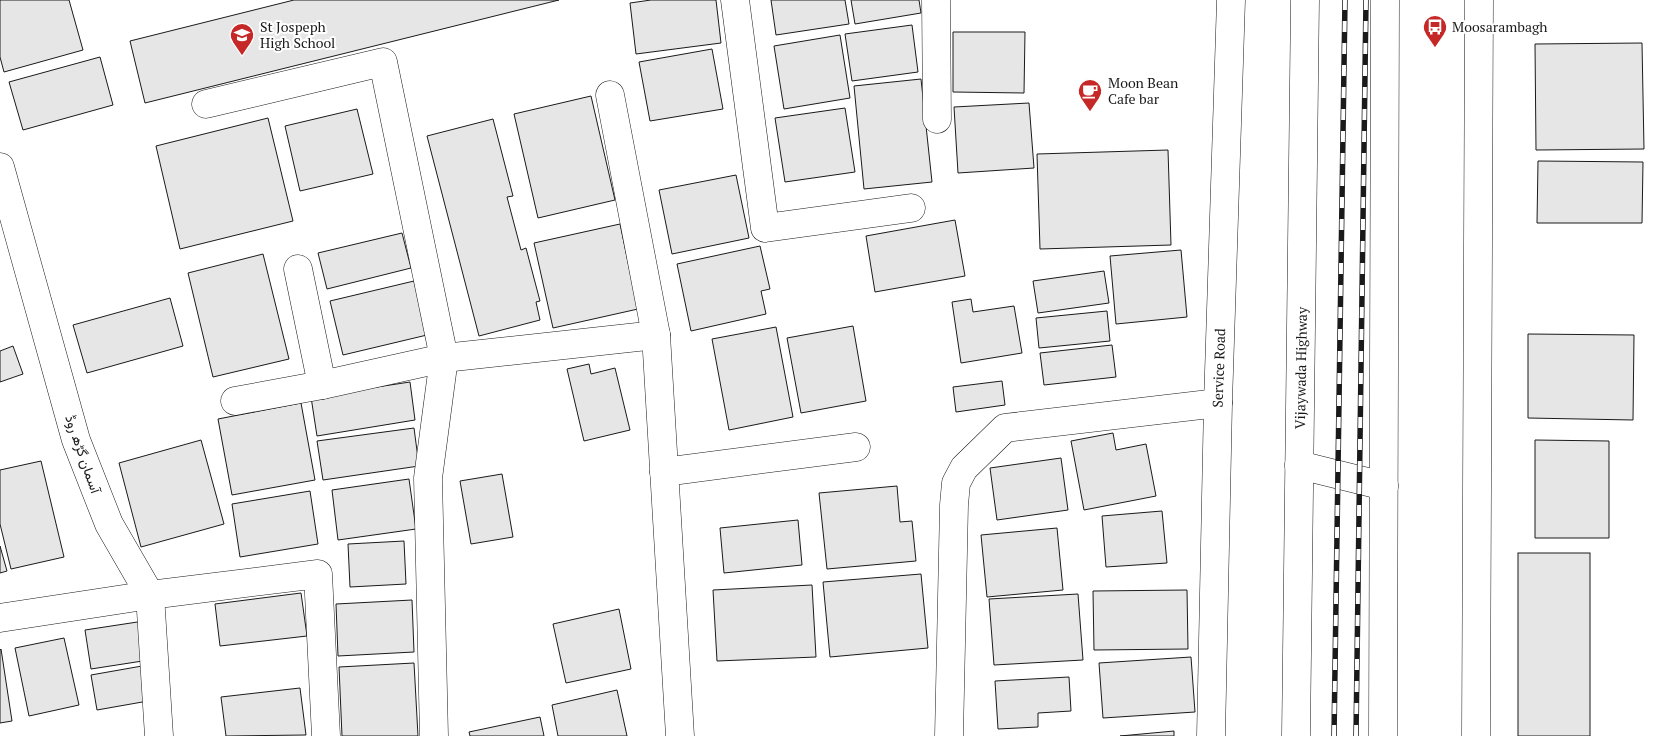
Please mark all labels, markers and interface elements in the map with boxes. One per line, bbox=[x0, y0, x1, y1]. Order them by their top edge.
bus stop icon: Moosarambagh bbox=[1422, 14, 1448, 48]
place label: St Jospeph High School bbox=[260, 17, 335, 52]
place label: Moosarambagh bbox=[1452, 17, 1548, 36]
school or university icon: St Jospeph High School bbox=[229, 22, 255, 56]
place label: Moon Bean Cafe bar bbox=[1108, 73, 1179, 108]
cafe icon: Moon Bean Cafe bar bbox=[1077, 78, 1103, 112]
street label: Vijaywada Highway bbox=[1290, 306, 1311, 429]
street label: Service Road bbox=[1208, 328, 1229, 408]
street label: آسمان گڑھ روڈ bbox=[61, 412, 106, 497]

